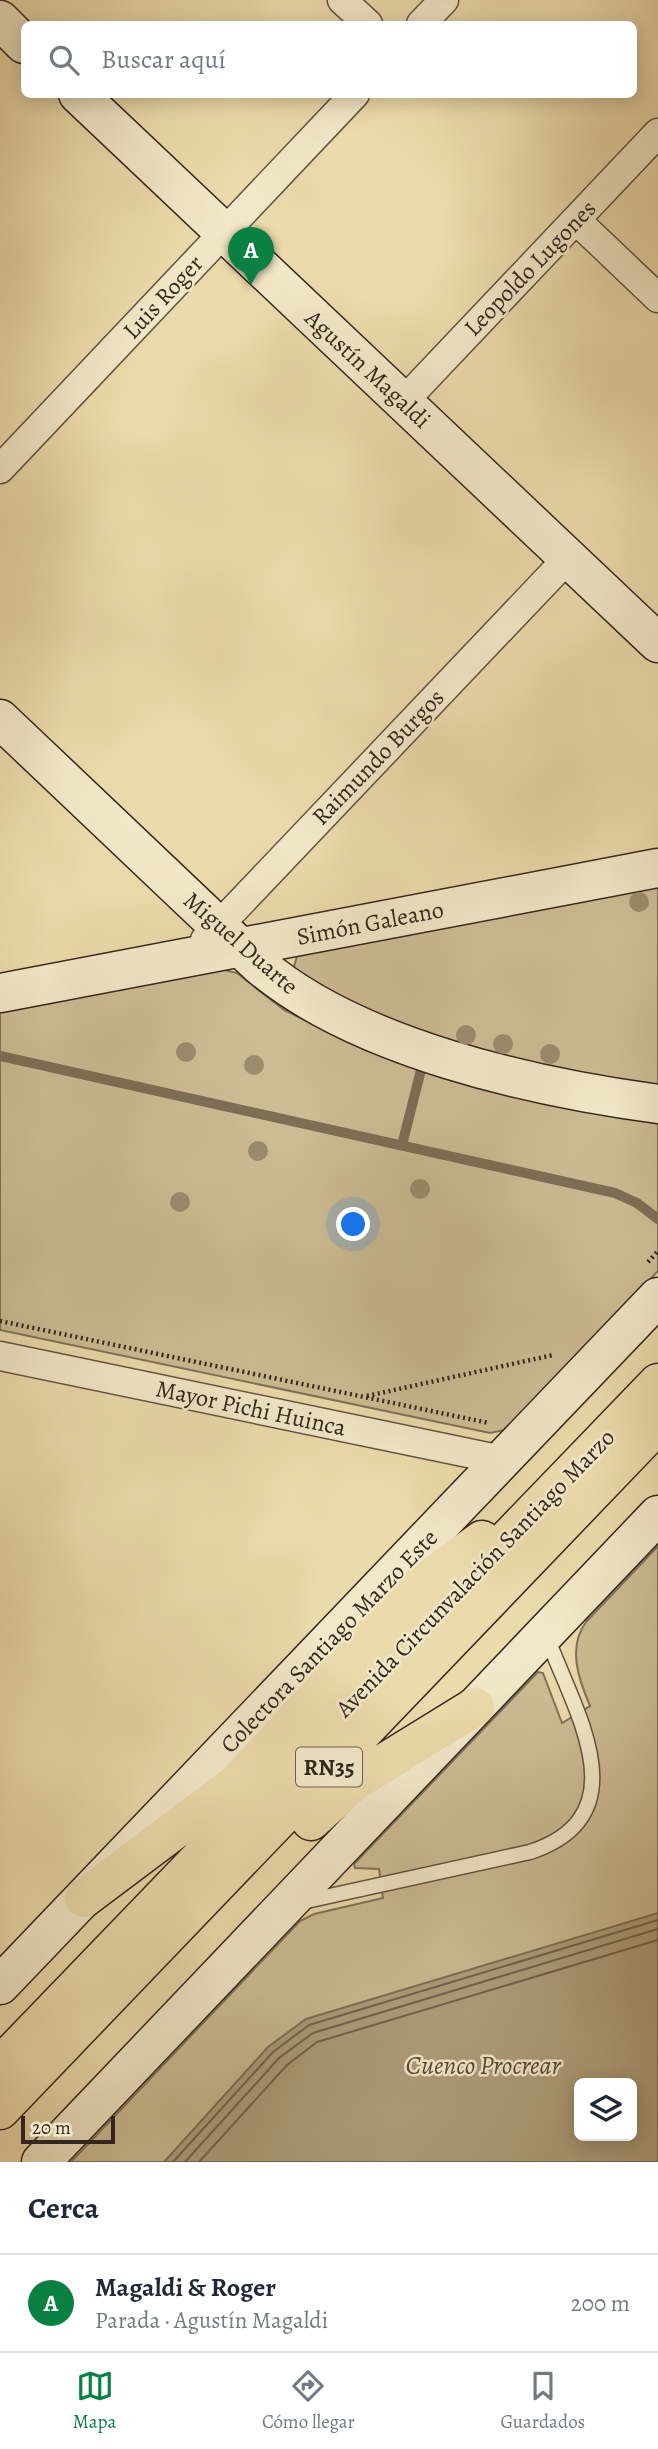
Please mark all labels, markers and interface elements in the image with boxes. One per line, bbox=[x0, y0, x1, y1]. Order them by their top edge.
search box bbox=[21, 21, 637, 98]
icon: search bbox=[45, 41, 83, 79]
text: Buscar aquí bbox=[101, 42, 226, 77]
street label: Leopoldo Lugones bbox=[457, 193, 603, 343]
pin: A bbox=[228, 227, 274, 285]
street label: Luis Roger bbox=[116, 248, 210, 346]
street label: Agustín Magaldi bbox=[297, 302, 438, 436]
street label: Raimundo Burgos bbox=[305, 682, 451, 832]
street label: Miguel Duarte bbox=[177, 884, 305, 1002]
street label: Simón Galeano bbox=[294, 893, 446, 953]
your location bbox=[336, 1207, 370, 1241]
street label: Mayor Pichi Huinca bbox=[153, 1372, 350, 1444]
street label: Avenida Circunvalación Santiago Marzo bbox=[328, 1422, 622, 1725]
street label: Colectora Santiago Marzo Este bbox=[213, 1522, 445, 1760]
road number: RN35 bbox=[296, 1748, 362, 1786]
water label: Cuenco Procrear bbox=[406, 2048, 561, 2083]
map controls bbox=[574, 2078, 637, 2141]
button: layers bbox=[574, 2078, 637, 2141]
scale bar bbox=[21, 2113, 116, 2145]
text: 20 m bbox=[32, 2115, 71, 2141]
text: Cerca bbox=[28, 2188, 99, 2228]
text: Magaldi & Roger bbox=[95, 2270, 276, 2305]
text: A bbox=[44, 2288, 58, 2319]
text: 200 m bbox=[571, 2288, 630, 2319]
text: Parada · Agustín Magaldi bbox=[95, 2305, 328, 2336]
tab: Mapa bbox=[73, 2367, 116, 2435]
tab: Cómo llegar bbox=[262, 2367, 355, 2435]
tab: Guardados bbox=[500, 2367, 585, 2435]

